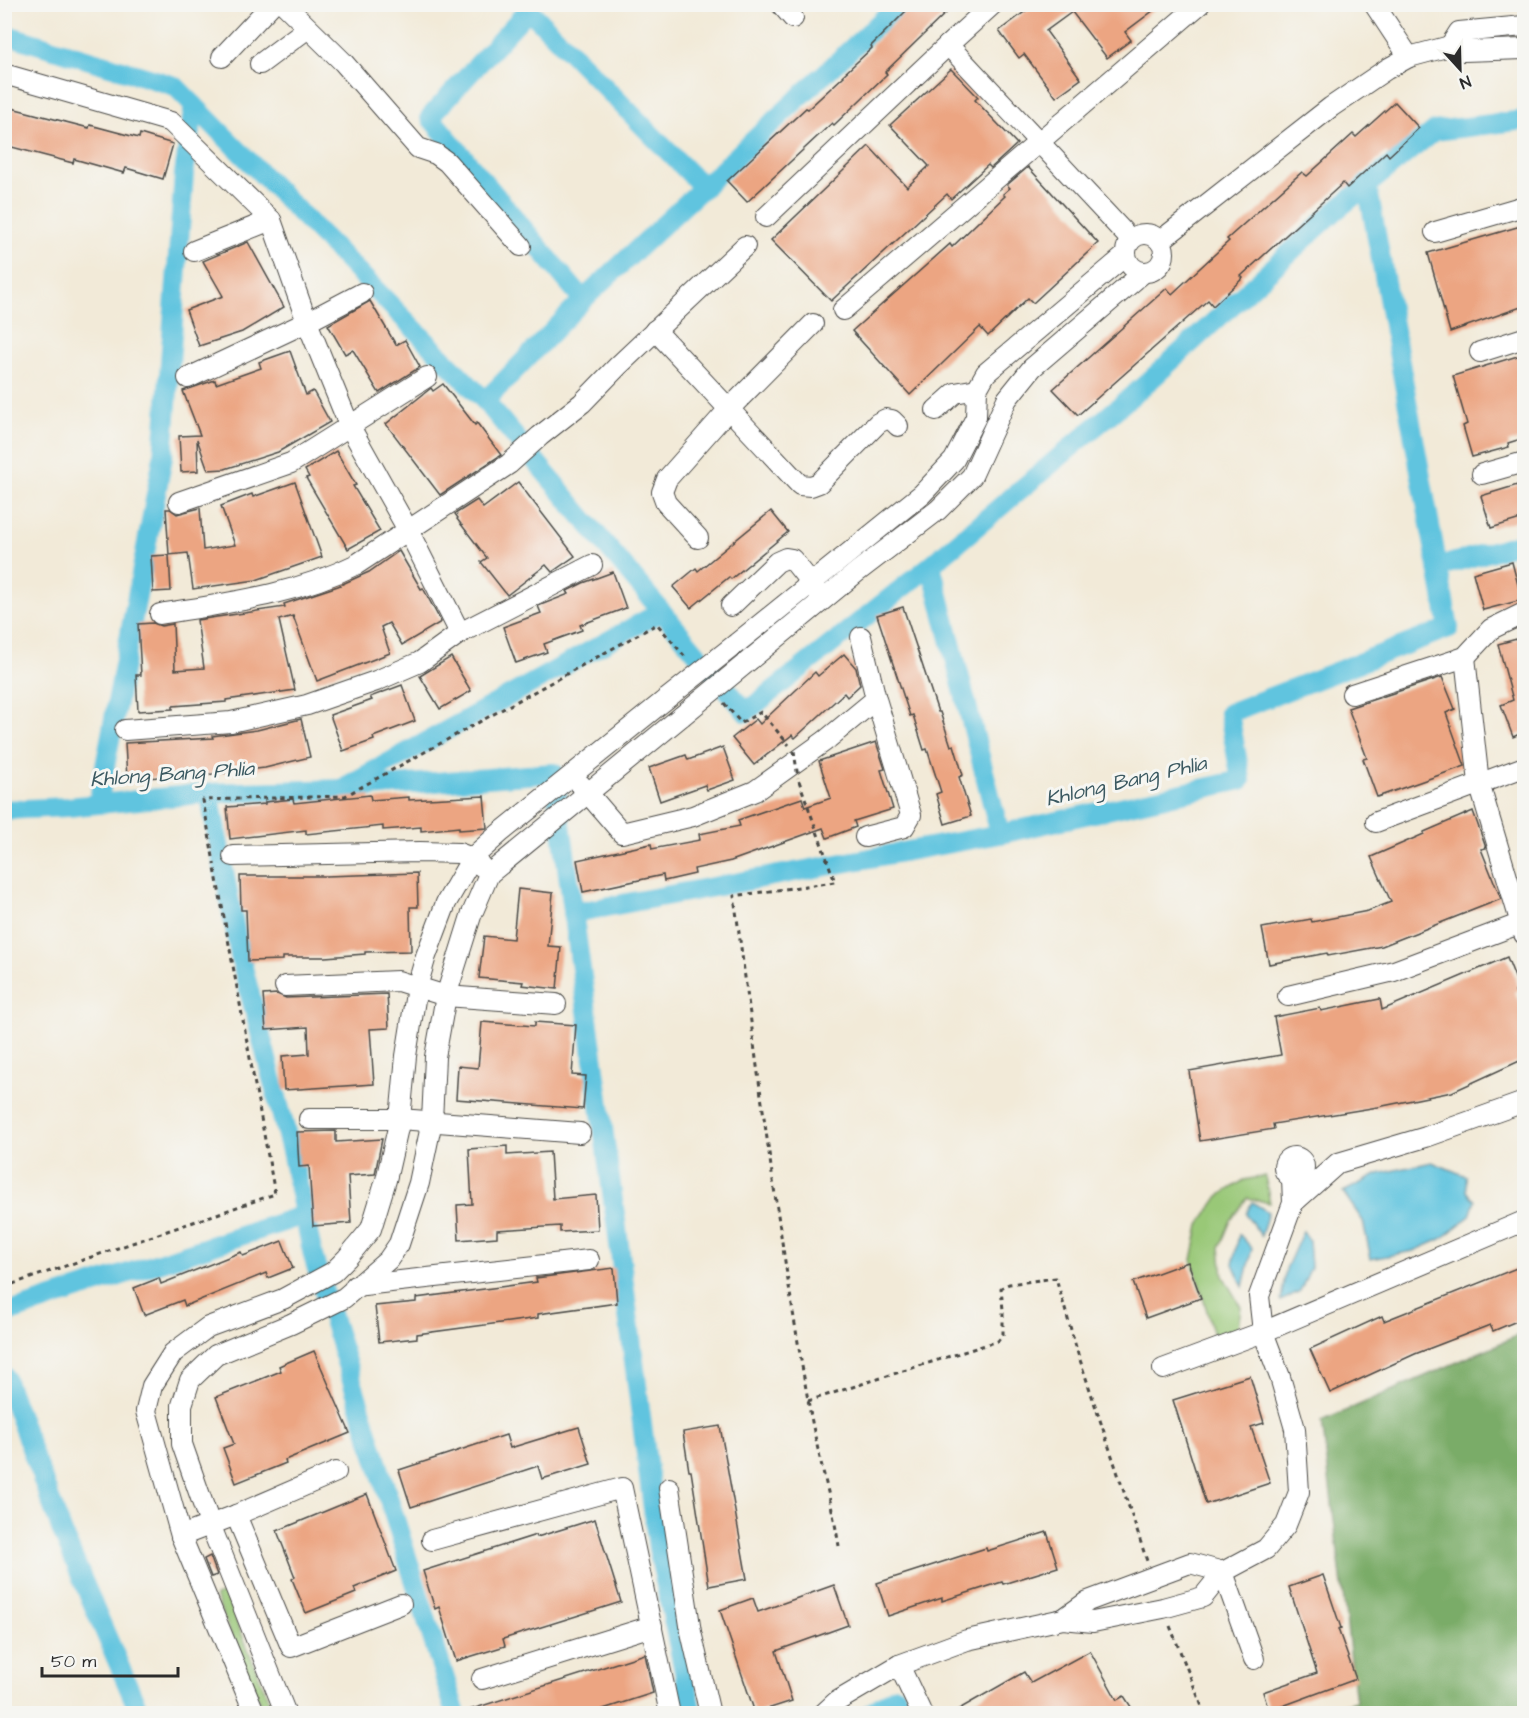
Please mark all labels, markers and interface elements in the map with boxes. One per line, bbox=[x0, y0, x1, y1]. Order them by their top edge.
north arrow bbox=[1430, 39, 1490, 99]
text: N bbox=[1456, 70, 1474, 94]
water label: Khlong Bang Phlia bbox=[1043, 748, 1211, 815]
water label: Khlong Bang Phlia bbox=[89, 754, 256, 795]
scale bar bbox=[42, 1640, 178, 1678]
text: 50 m bbox=[51, 1649, 96, 1674]

